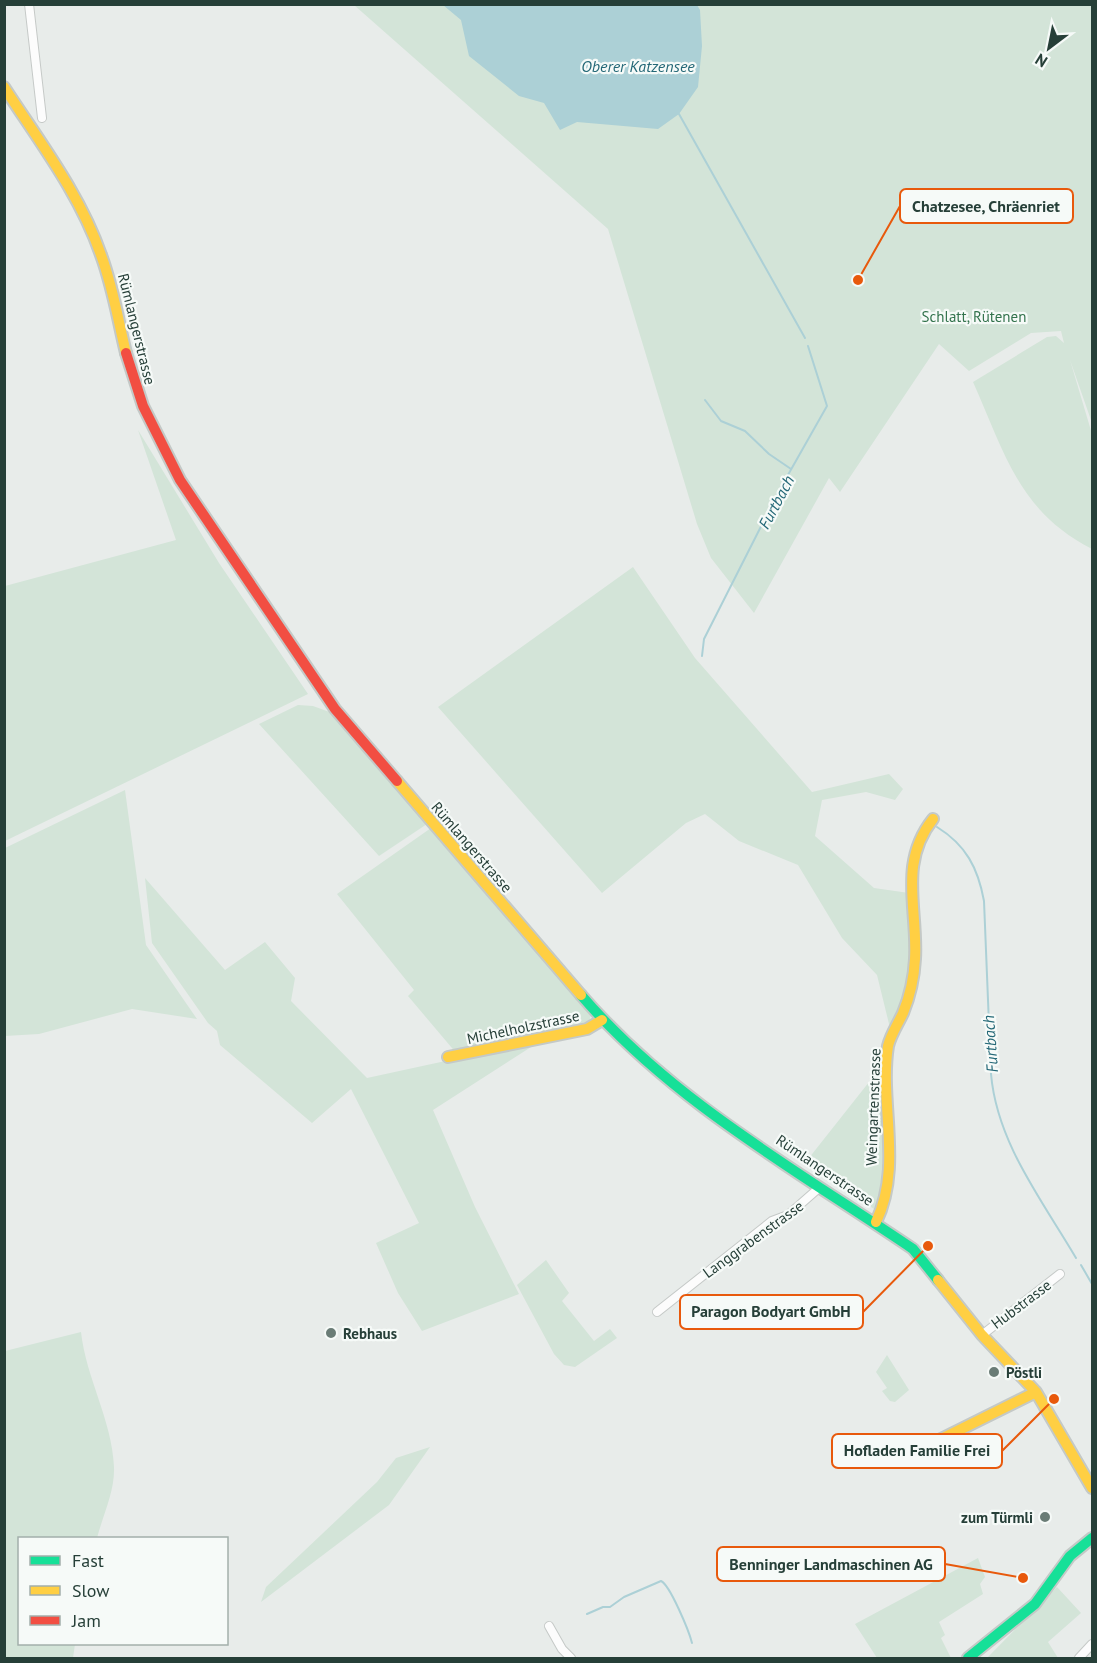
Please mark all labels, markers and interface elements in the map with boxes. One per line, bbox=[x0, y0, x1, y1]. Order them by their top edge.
north arrow bbox=[1019, 18, 1079, 78]
text: N bbox=[1031, 49, 1051, 72]
water label: Oberer Katzensee bbox=[581, 56, 695, 76]
callout: Chatzesee, Chräenriet bbox=[900, 189, 1073, 223]
text: Chatzesee, Chräenriet bbox=[912, 196, 1060, 216]
street label: Rümlangerstrasse bbox=[114, 271, 160, 387]
park label: Schlatt, Rütenen bbox=[922, 307, 1026, 326]
water label: Furtbach bbox=[754, 472, 798, 532]
street label: Rümlangerstrasse bbox=[427, 798, 517, 896]
street label: Michelholzstrasse bbox=[465, 1006, 581, 1048]
water label: Furtbach bbox=[978, 1015, 1002, 1073]
street label: Weingartenstrasse bbox=[861, 1048, 885, 1166]
street label: Rümlangerstrasse bbox=[772, 1130, 878, 1210]
street label: Langgrabenstrasse bbox=[699, 1196, 807, 1282]
street label: Hubstrasse bbox=[987, 1275, 1055, 1333]
callout: Paragon Bodyart GmbH bbox=[680, 1295, 863, 1329]
text: Paragon Bodyart GmbH bbox=[691, 1301, 851, 1321]
place label: Rebhaus bbox=[343, 1324, 397, 1343]
marker: Rebhaus bbox=[324, 1326, 338, 1340]
place label: Pöstli bbox=[1006, 1363, 1042, 1382]
marker: Pöstli bbox=[987, 1365, 1001, 1379]
callout: Hofladen Familie Frei bbox=[832, 1434, 1002, 1468]
text: Hofladen Familie Frei bbox=[844, 1440, 990, 1460]
place label: zum Türmli bbox=[961, 1508, 1033, 1527]
marker: zum Türmli bbox=[1038, 1510, 1052, 1524]
legend bbox=[18, 1537, 228, 1645]
callout: Benninger Landmaschinen AG bbox=[717, 1547, 945, 1581]
text: Fast bbox=[72, 1549, 104, 1572]
text: Benninger Landmaschinen AG bbox=[729, 1554, 933, 1574]
text: Slow bbox=[72, 1579, 110, 1602]
text: Jam bbox=[71, 1609, 101, 1632]

